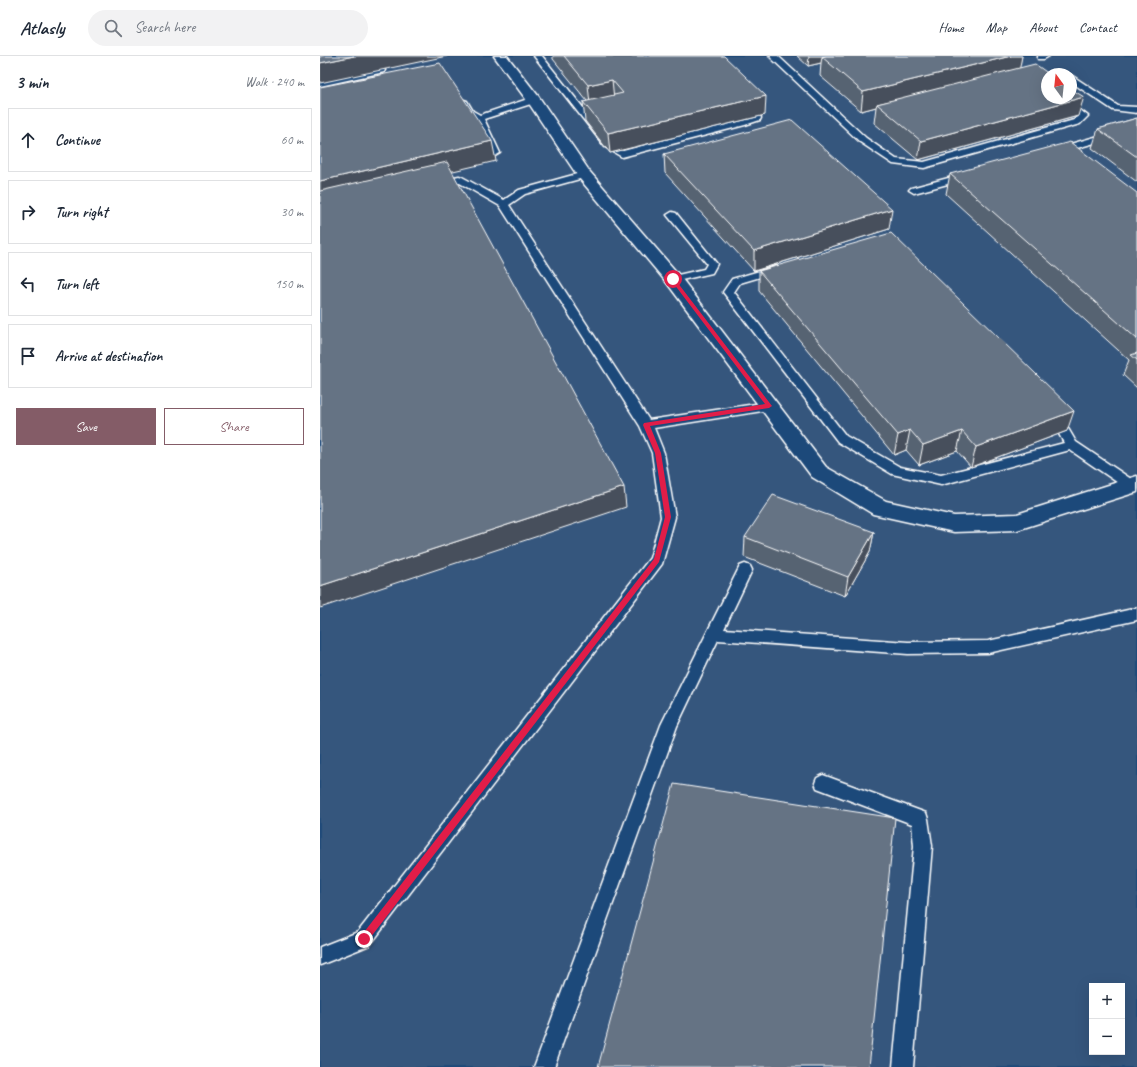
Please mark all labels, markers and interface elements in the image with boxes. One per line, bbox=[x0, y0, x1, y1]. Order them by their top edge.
search box bbox=[88, 10, 368, 46]
text: Atlasly bbox=[20, 16, 64, 40]
icon: search bbox=[102, 17, 124, 39]
text: Search here bbox=[134, 18, 195, 37]
text: Home bbox=[938, 19, 964, 36]
text: Map bbox=[986, 19, 1007, 36]
text: About bbox=[1029, 19, 1057, 36]
text: Contact bbox=[1079, 19, 1117, 36]
north arrow bbox=[1041, 68, 1077, 104]
text: 3 min bbox=[16, 72, 49, 93]
text: Walk · 240 m bbox=[245, 74, 304, 90]
icon: ahead bbox=[17, 129, 39, 151]
text: Continue bbox=[55, 131, 100, 150]
text: 60 m bbox=[281, 132, 303, 148]
icon: right bbox=[17, 201, 39, 223]
text: Turn right bbox=[55, 203, 108, 222]
text: 30 m bbox=[281, 204, 303, 220]
route start bbox=[664, 270, 682, 288]
icon: left bbox=[17, 273, 39, 295]
text: Turn left bbox=[55, 275, 98, 294]
text: 150 m bbox=[275, 276, 303, 292]
icon: arrive bbox=[17, 345, 39, 367]
text: Arrive at destination bbox=[55, 347, 162, 366]
button: Save bbox=[16, 408, 156, 445]
button: Share bbox=[164, 408, 304, 445]
route end bbox=[355, 930, 373, 948]
map controls bbox=[1089, 983, 1125, 1055]
button: + bbox=[1089, 983, 1125, 1019]
button: − bbox=[1089, 1019, 1125, 1055]

